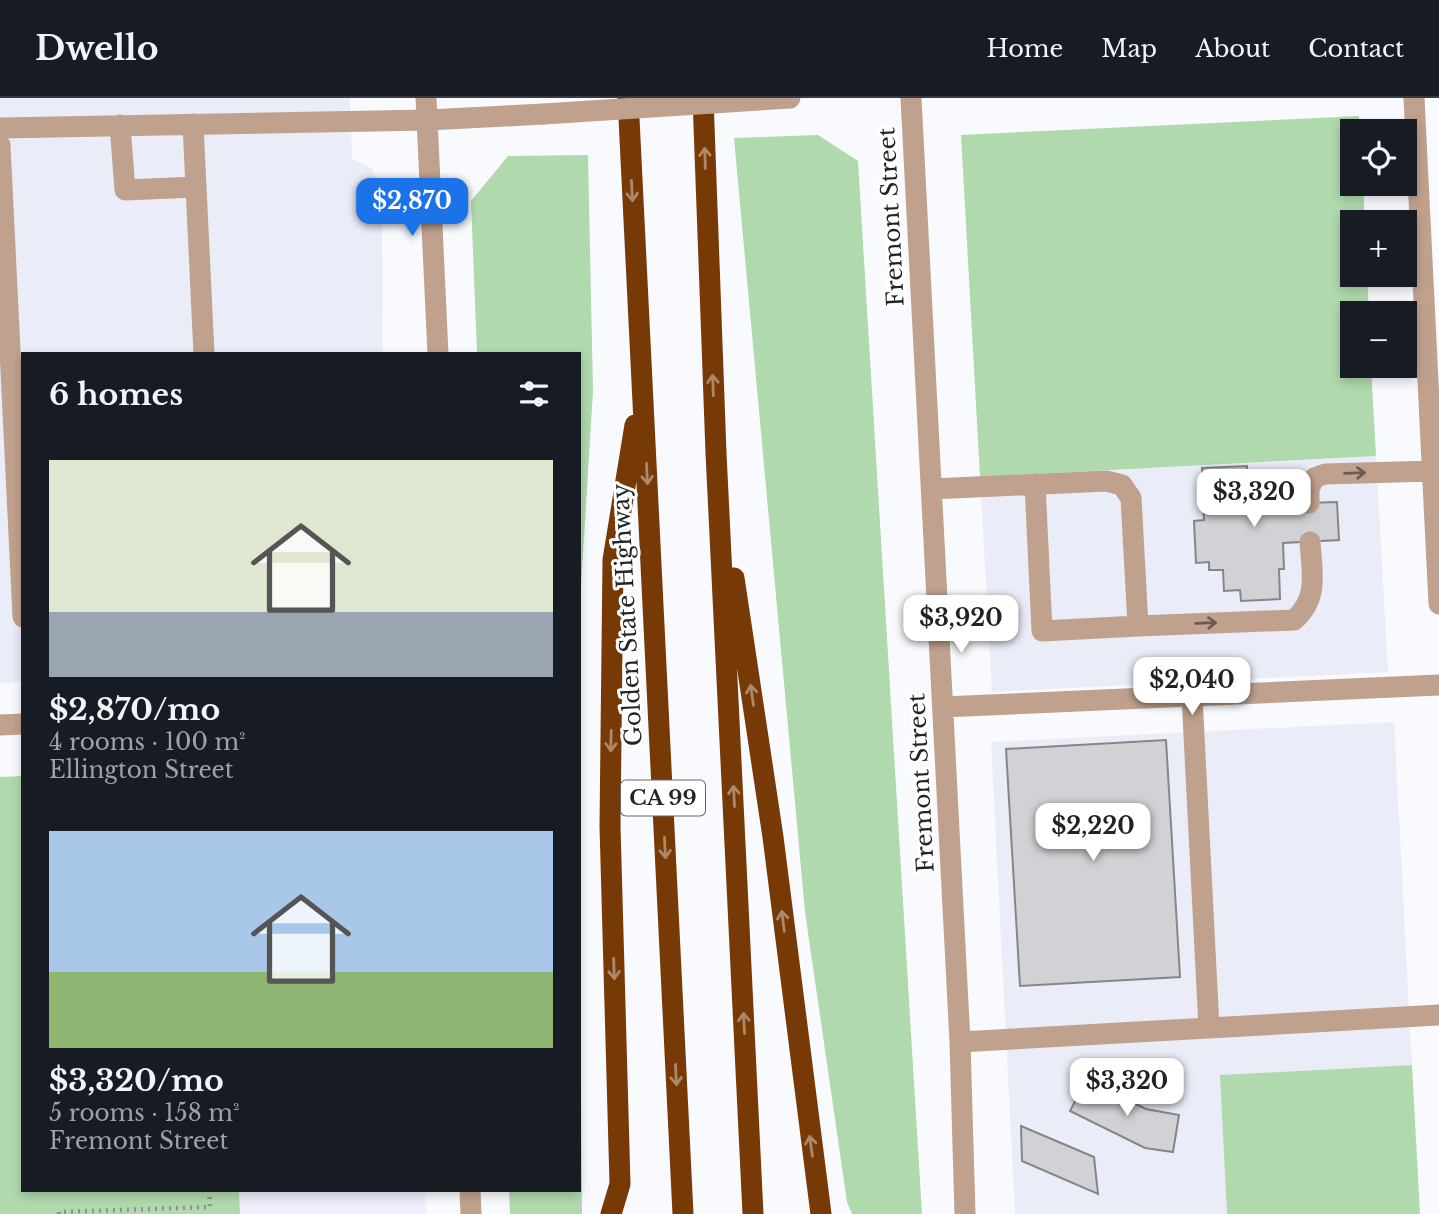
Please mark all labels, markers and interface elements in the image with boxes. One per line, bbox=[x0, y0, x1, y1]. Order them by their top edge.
text: Dwello bbox=[35, 28, 159, 69]
text: Home bbox=[987, 34, 1063, 63]
text: Map bbox=[1101, 34, 1157, 63]
text: About bbox=[1195, 34, 1270, 63]
text: Contact bbox=[1308, 34, 1404, 63]
map controls bbox=[1340, 119, 1417, 378]
button: locate bbox=[1340, 119, 1417, 196]
street label: Fremont Street bbox=[872, 127, 910, 307]
one-way arrow bbox=[698, 146, 711, 169]
pin: $2,870 bbox=[355, 178, 469, 238]
one-way arrow bbox=[626, 179, 639, 202]
text: $2,870 bbox=[372, 187, 452, 215]
button: + bbox=[1340, 210, 1417, 287]
button: − bbox=[1340, 301, 1417, 378]
one-way arrow bbox=[707, 374, 720, 397]
icon: filters bbox=[515, 375, 553, 413]
text: 6 homes bbox=[49, 376, 183, 413]
one-way arrow bbox=[640, 462, 653, 485]
one-way arrow bbox=[1343, 467, 1366, 480]
pin: $3,320 bbox=[1197, 470, 1311, 529]
text: $3,320 bbox=[1213, 478, 1295, 506]
street label: Golden State Highway bbox=[606, 483, 648, 747]
icon: home bbox=[238, 505, 364, 631]
pin: $3,920 bbox=[904, 596, 1018, 655]
text: $3,920 bbox=[919, 604, 1003, 632]
one-way arrow bbox=[1194, 617, 1217, 630]
pin: $2,040 bbox=[1135, 658, 1249, 717]
text: $2,040 bbox=[1149, 666, 1235, 694]
one-way arrow bbox=[745, 684, 758, 707]
text: $2,870/mo bbox=[49, 691, 220, 728]
street label: Fremont Street bbox=[902, 693, 940, 873]
text: 4 rooms · 100 m² bbox=[49, 728, 246, 756]
one-way arrow bbox=[604, 730, 618, 753]
text: Ellington Street bbox=[49, 756, 233, 784]
road number: CA 99 bbox=[621, 780, 705, 816]
one-way arrow bbox=[727, 785, 740, 808]
pin: $2,220 bbox=[1036, 804, 1150, 863]
text: $2,220 bbox=[1051, 812, 1135, 840]
one-way arrow bbox=[659, 836, 672, 859]
icon: home bbox=[238, 876, 364, 1002]
one-way arrow bbox=[776, 910, 789, 933]
one-way arrow bbox=[608, 957, 621, 980]
one-way arrow bbox=[738, 1012, 751, 1035]
pin: $3,320 bbox=[1070, 1058, 1184, 1118]
text: $3,320/mo bbox=[49, 1062, 224, 1099]
one-way arrow bbox=[670, 1064, 683, 1086]
text: $3,320 bbox=[1086, 1067, 1168, 1095]
text: 5 rooms · 158 m² bbox=[49, 1099, 239, 1127]
text: Fremont Street bbox=[49, 1127, 228, 1155]
one-way arrow bbox=[804, 1136, 817, 1158]

